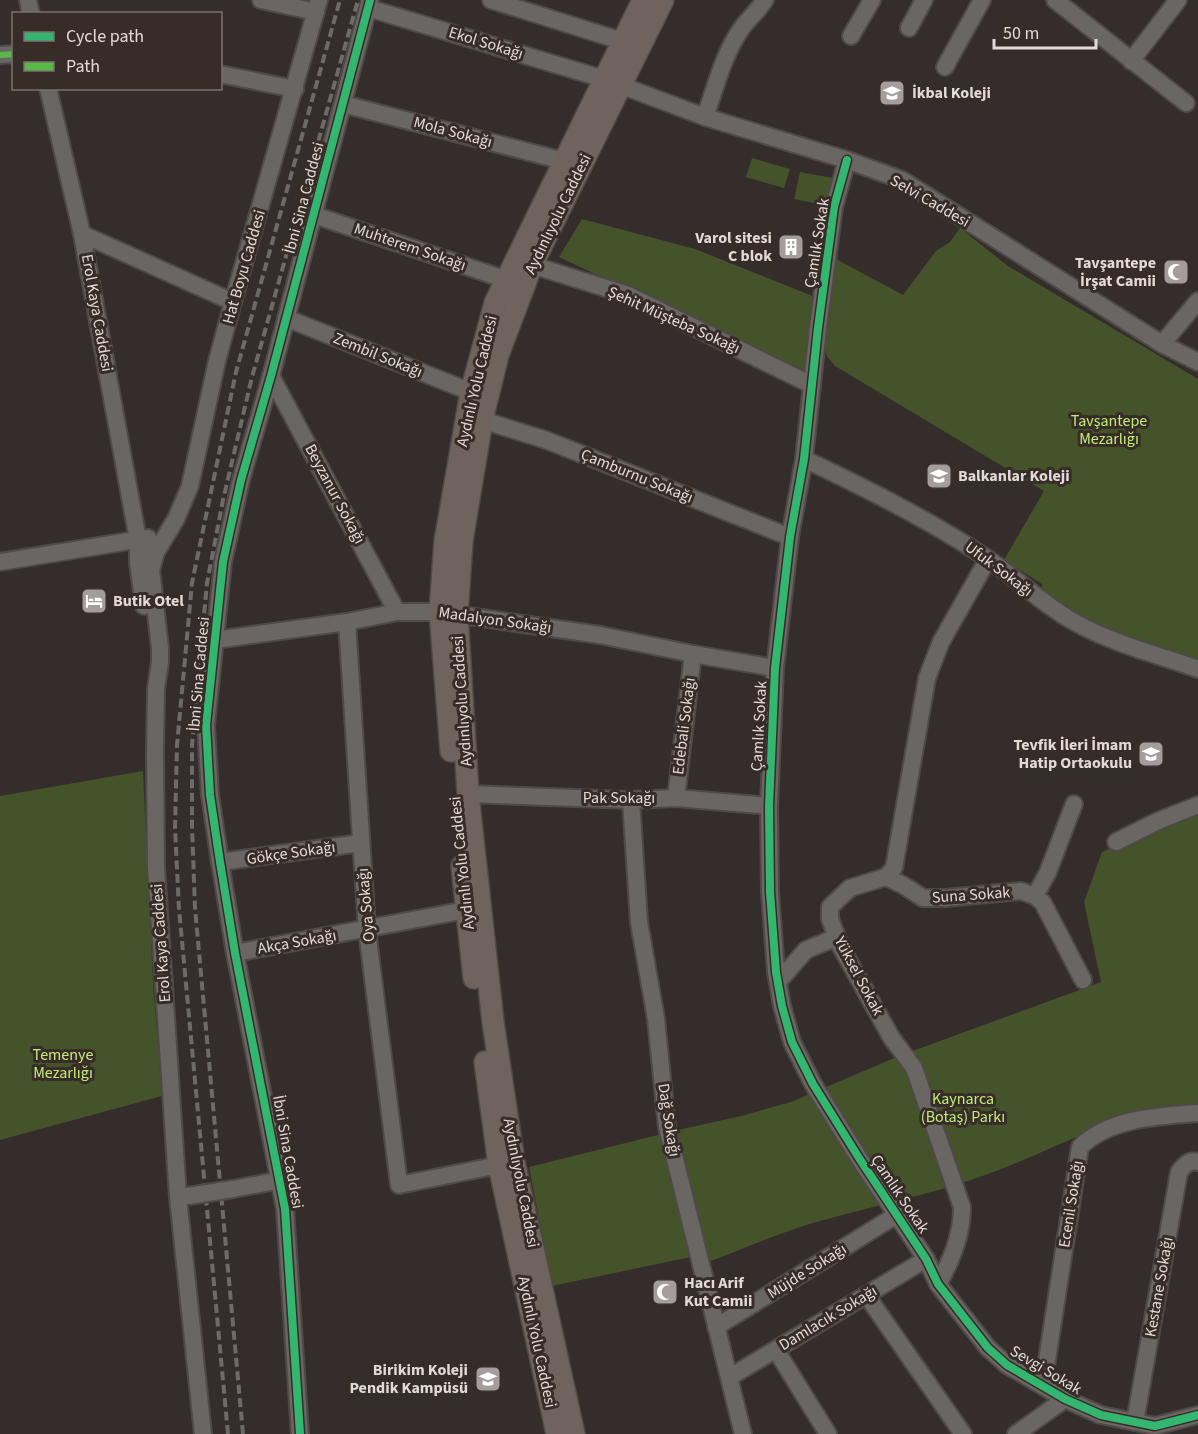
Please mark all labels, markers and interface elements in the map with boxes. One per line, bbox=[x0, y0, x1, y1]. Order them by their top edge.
legend bbox=[12, 12, 222, 90]
scale bar bbox=[994, 12, 1096, 50]
street label: Ekol Sokağı bbox=[446, 21, 526, 65]
text: 50 m bbox=[1003, 21, 1039, 46]
text: Cycle path bbox=[66, 24, 144, 49]
text: Path bbox=[66, 54, 100, 79]
school or university icon: İkbal Koleji bbox=[877, 78, 907, 108]
place label: İkbal Koleji bbox=[912, 82, 991, 104]
street label: Mola Sokağı bbox=[411, 111, 495, 153]
street label: İbni Sina Caddesi bbox=[278, 140, 330, 256]
street label: Aydınlıyolu Caddesi bbox=[519, 150, 597, 278]
street label: Selvi Caddesi bbox=[886, 169, 974, 233]
street label: Çamlık Sokak bbox=[799, 196, 835, 289]
street label: Hat Boyu Caddesi bbox=[217, 207, 271, 327]
street label: Muhterem Sokağı bbox=[351, 218, 469, 276]
place label: Varol sitesi C blok bbox=[694, 227, 772, 267]
building icon: Varol sitesi C blok bbox=[776, 232, 806, 262]
street label: Erol Kaya Caddesi bbox=[76, 252, 118, 374]
place label: Tavşantepe İrşat Camii bbox=[1075, 252, 1156, 292]
mosque icon: Tavşantepe İrşat Camii bbox=[1161, 257, 1191, 287]
street label: Şehit Müşteba Sokağı bbox=[604, 281, 744, 359]
street label: Aydınlı Yolu Caddesi bbox=[451, 313, 503, 449]
street label: Zembil Sokağı bbox=[330, 327, 426, 383]
park label: Tavşantepe Mezarlığı bbox=[1071, 410, 1147, 450]
street label: Beyzanur Sokağı bbox=[299, 440, 371, 548]
street label: Çamburnu Sokağı bbox=[578, 443, 696, 509]
school or university icon: Balkanlar Koleji bbox=[924, 461, 954, 491]
place label: Balkanlar Koleji bbox=[958, 465, 1070, 487]
street label: Ufuk Sokağı bbox=[960, 536, 1038, 602]
hotel icon: Butik Otel bbox=[79, 586, 109, 616]
place label: Butik Otel bbox=[113, 590, 184, 612]
street label: Madalyon Sokağı bbox=[437, 601, 553, 639]
street label: İbni Sina Caddesi bbox=[183, 616, 215, 732]
street label: Aydınlıyolu Caddesi bbox=[446, 635, 478, 767]
street label: Edebali Sokağı bbox=[667, 676, 701, 776]
street label: Çamlık Sokak bbox=[746, 680, 772, 772]
place label: Tevfik İleri İmam Hatip Ortaokulu bbox=[1014, 734, 1132, 774]
school or university icon: Tevfik İleri İmam Hatip Ortaokulu bbox=[1136, 739, 1166, 769]
street label: Pak Sokağı bbox=[583, 787, 655, 809]
street label: Aydınlı Yolu Caddesi bbox=[444, 795, 480, 931]
street label: Gökçe Sokağı bbox=[245, 836, 337, 870]
street label: Oya Sokağı bbox=[352, 867, 380, 943]
street label: Suna Sokak bbox=[931, 881, 1011, 909]
street label: Erol Kaya Caddesi bbox=[146, 883, 176, 1003]
street label: Akça Sokağı bbox=[256, 924, 338, 960]
street label: Yüksel Sokak bbox=[828, 932, 889, 1019]
park label: Temenye Mezarlığı bbox=[33, 1044, 93, 1084]
street label: Dağ Sokağı bbox=[652, 1082, 686, 1158]
park label: Kaynarca (Botaş) Parkı bbox=[921, 1088, 1005, 1128]
street label: İbni Sina Caddesi bbox=[267, 1093, 309, 1211]
street label: Aydınlıyolu Caddesi bbox=[498, 1116, 544, 1250]
street label: Çamlık Sokak bbox=[866, 1150, 934, 1238]
street label: Ecenil Sokağı bbox=[1053, 1159, 1089, 1249]
street label: Kestane Sokağı bbox=[1139, 1235, 1179, 1339]
street label: Müjde Sokağı bbox=[763, 1238, 851, 1304]
place label: Hacı Arif Kut Camii bbox=[684, 1272, 752, 1312]
street label: Aydınlı Yolu Caddesi bbox=[512, 1274, 562, 1410]
mosque icon: Hacı Arif Kut Camii bbox=[650, 1277, 680, 1307]
street label: Damlacık Sokağı bbox=[775, 1280, 881, 1356]
street label: Sevgi Sokak bbox=[1006, 1340, 1086, 1400]
place label: Birikim Koleji Pendik Kampüsü bbox=[349, 1359, 468, 1399]
school or university icon: Birikim Koleji Pendik Kampüsü bbox=[473, 1364, 503, 1394]

